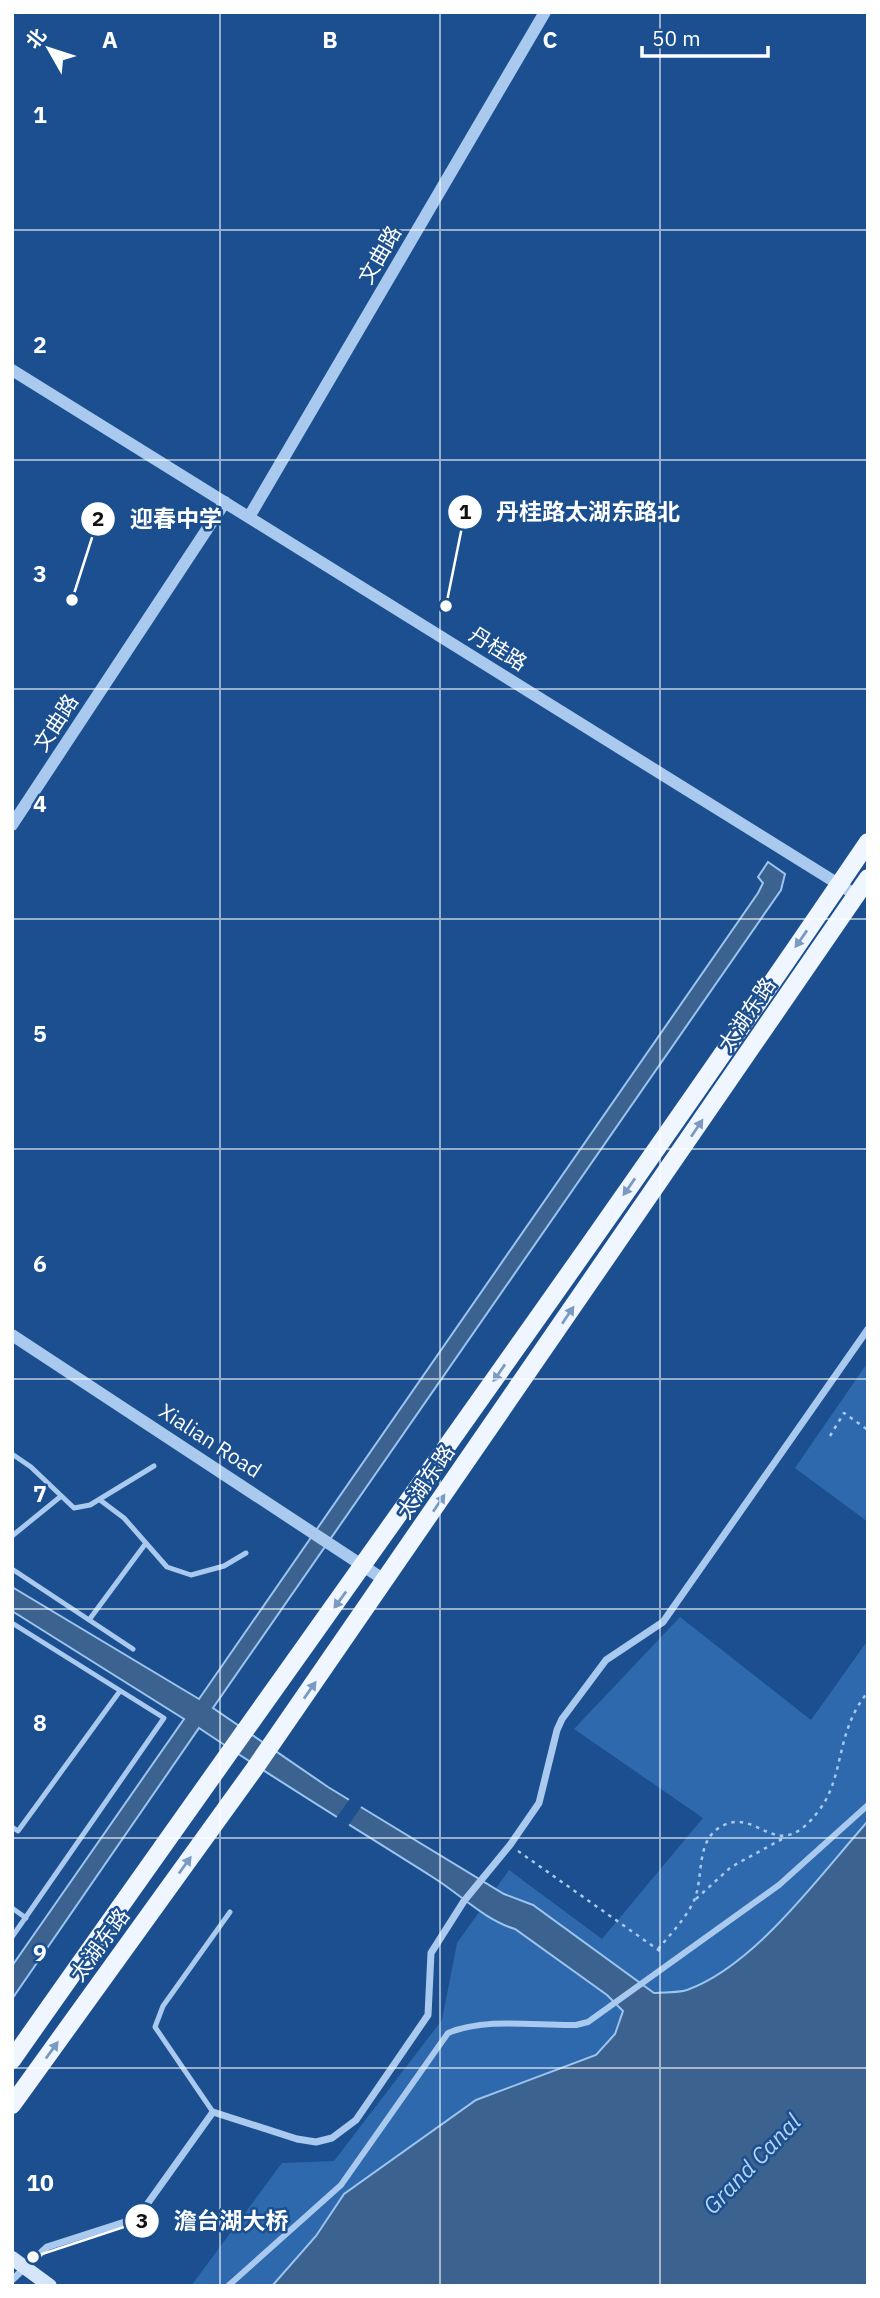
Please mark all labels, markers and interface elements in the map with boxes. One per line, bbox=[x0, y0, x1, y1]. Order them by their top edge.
north arrow bbox=[14, 14, 84, 84]
scale bar bbox=[642, 14, 768, 58]
text: 北 bbox=[20, 23, 51, 53]
text: A bbox=[102, 24, 118, 54]
text: B bbox=[322, 24, 338, 54]
text: C bbox=[543, 24, 558, 54]
text: 50 m bbox=[652, 24, 701, 52]
text: 1 bbox=[33, 99, 47, 129]
street label: 文曲路 bbox=[351, 220, 407, 289]
text: 2 bbox=[33, 329, 47, 359]
callout: 丹桂路太湖东路北 bbox=[447, 490, 694, 534]
text: 丹桂路太湖东路北 bbox=[496, 496, 680, 526]
callout: 迎春中学 bbox=[81, 497, 236, 541]
text: 1 bbox=[459, 497, 472, 525]
text: 迎春中学 bbox=[130, 503, 222, 533]
text: 2 bbox=[92, 504, 104, 532]
text: 3 bbox=[33, 558, 47, 588]
street label: 丹桂路 bbox=[464, 620, 533, 677]
street label: 文曲路 bbox=[26, 688, 84, 756]
text: 4 bbox=[33, 788, 47, 818]
one-way arrow bbox=[795, 930, 808, 949]
street label: 太湖东路 bbox=[711, 972, 781, 1057]
text: 5 bbox=[33, 1018, 47, 1048]
one-way arrow bbox=[690, 1118, 703, 1137]
one-way arrow bbox=[623, 1177, 636, 1196]
text: 6 bbox=[33, 1248, 47, 1278]
one-way arrow bbox=[561, 1306, 575, 1324]
one-way arrow bbox=[492, 1364, 506, 1382]
street label: Xialian Road bbox=[154, 1397, 267, 1484]
street label: 太湖东路 bbox=[390, 1439, 460, 1524]
text: 7 bbox=[33, 1478, 47, 1508]
one-way arrow bbox=[432, 1494, 446, 1512]
one-way arrow bbox=[333, 1590, 347, 1609]
one-way arrow bbox=[303, 1681, 317, 1699]
text: 8 bbox=[33, 1707, 47, 1737]
one-way arrow bbox=[178, 1856, 192, 1874]
street label: 太湖东路 bbox=[63, 1902, 135, 1987]
text: 9 bbox=[33, 1937, 47, 1967]
one-way arrow bbox=[45, 2041, 59, 2059]
water label: Grand Canal bbox=[696, 2106, 807, 2220]
text: 10 bbox=[26, 2167, 54, 2197]
callout: 澹台湖大桥 bbox=[125, 2199, 303, 2243]
text: 澹台湖大桥 bbox=[174, 2205, 289, 2235]
text: 3 bbox=[136, 2206, 148, 2234]

